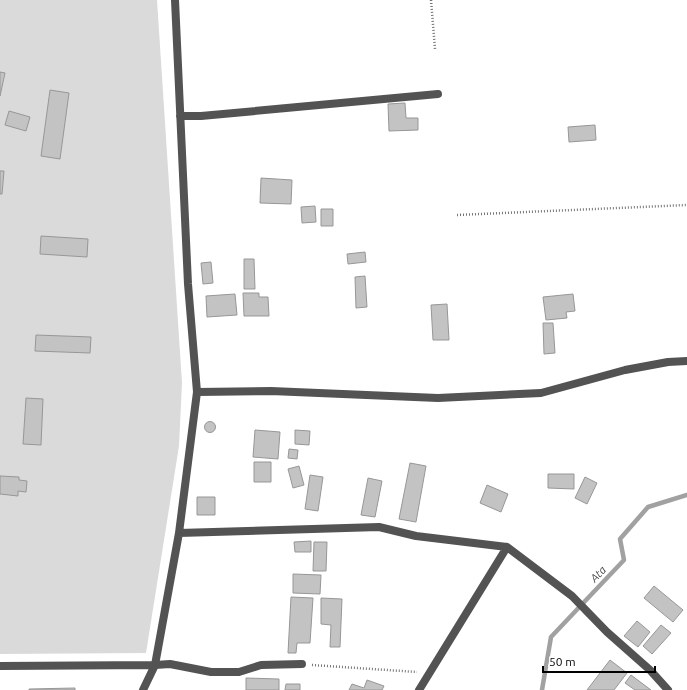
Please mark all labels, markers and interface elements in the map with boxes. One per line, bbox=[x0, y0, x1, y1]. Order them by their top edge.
water label: Ata bbox=[587, 564, 608, 585]
scale bar bbox=[543, 648, 655, 674]
text: 50 m bbox=[549, 655, 576, 668]

